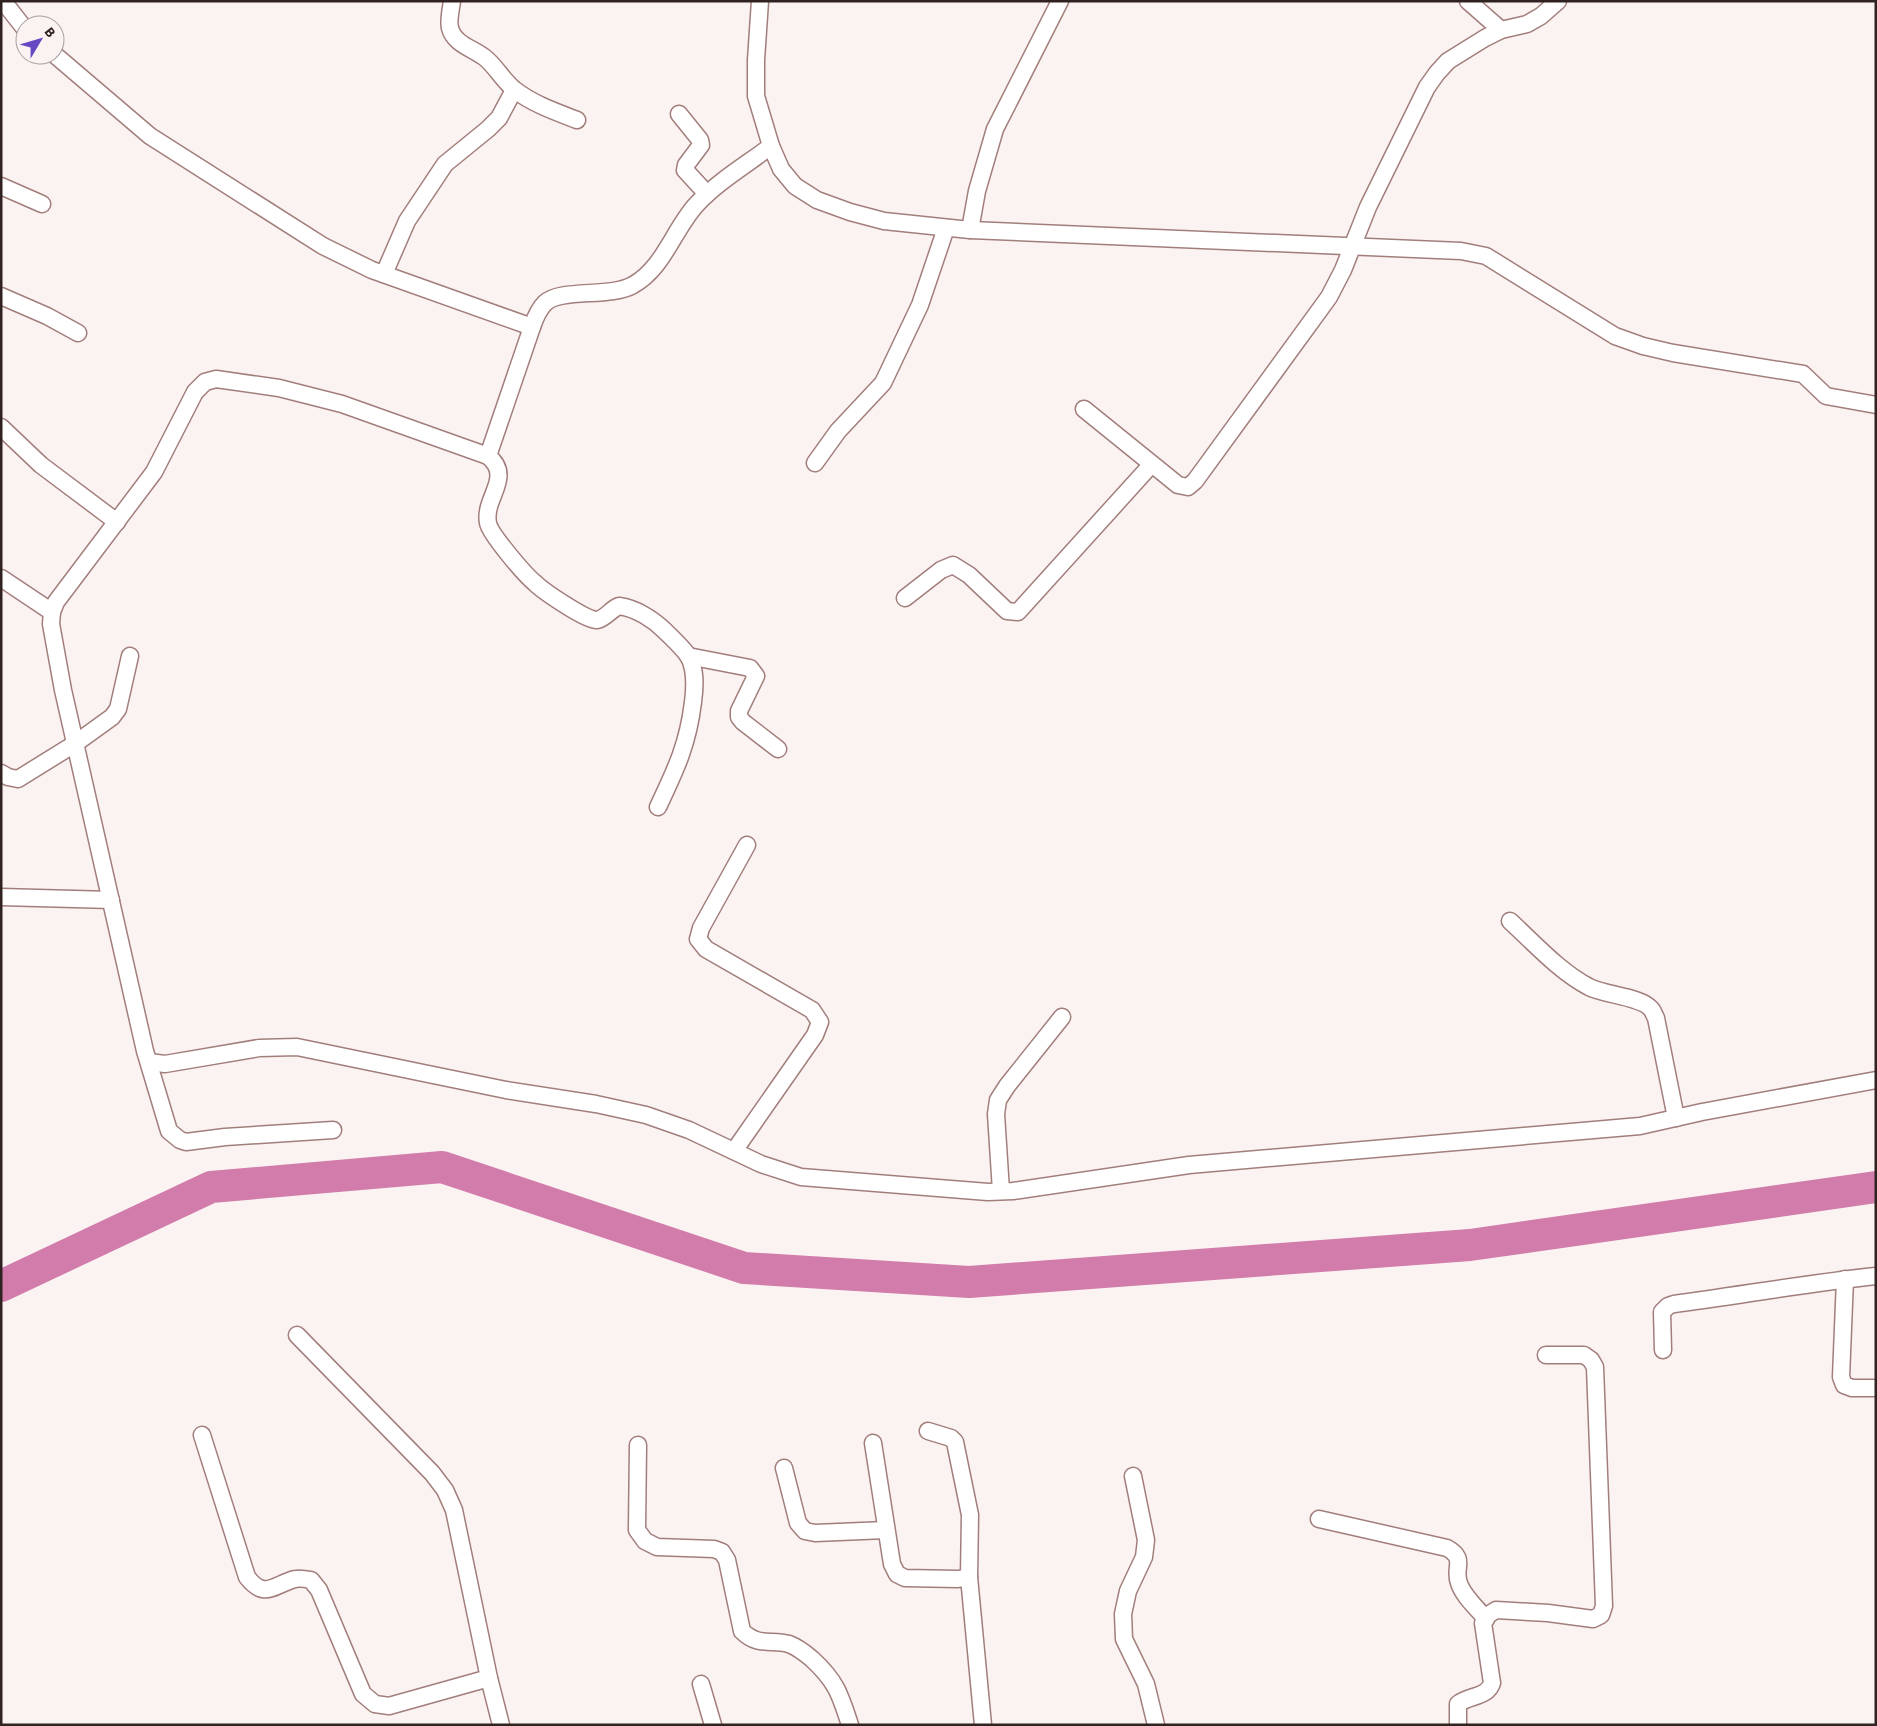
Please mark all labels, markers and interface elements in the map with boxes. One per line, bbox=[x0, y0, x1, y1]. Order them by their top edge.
north arrow bbox=[15, 15, 65, 65]
text: B bbox=[39, 23, 60, 43]

